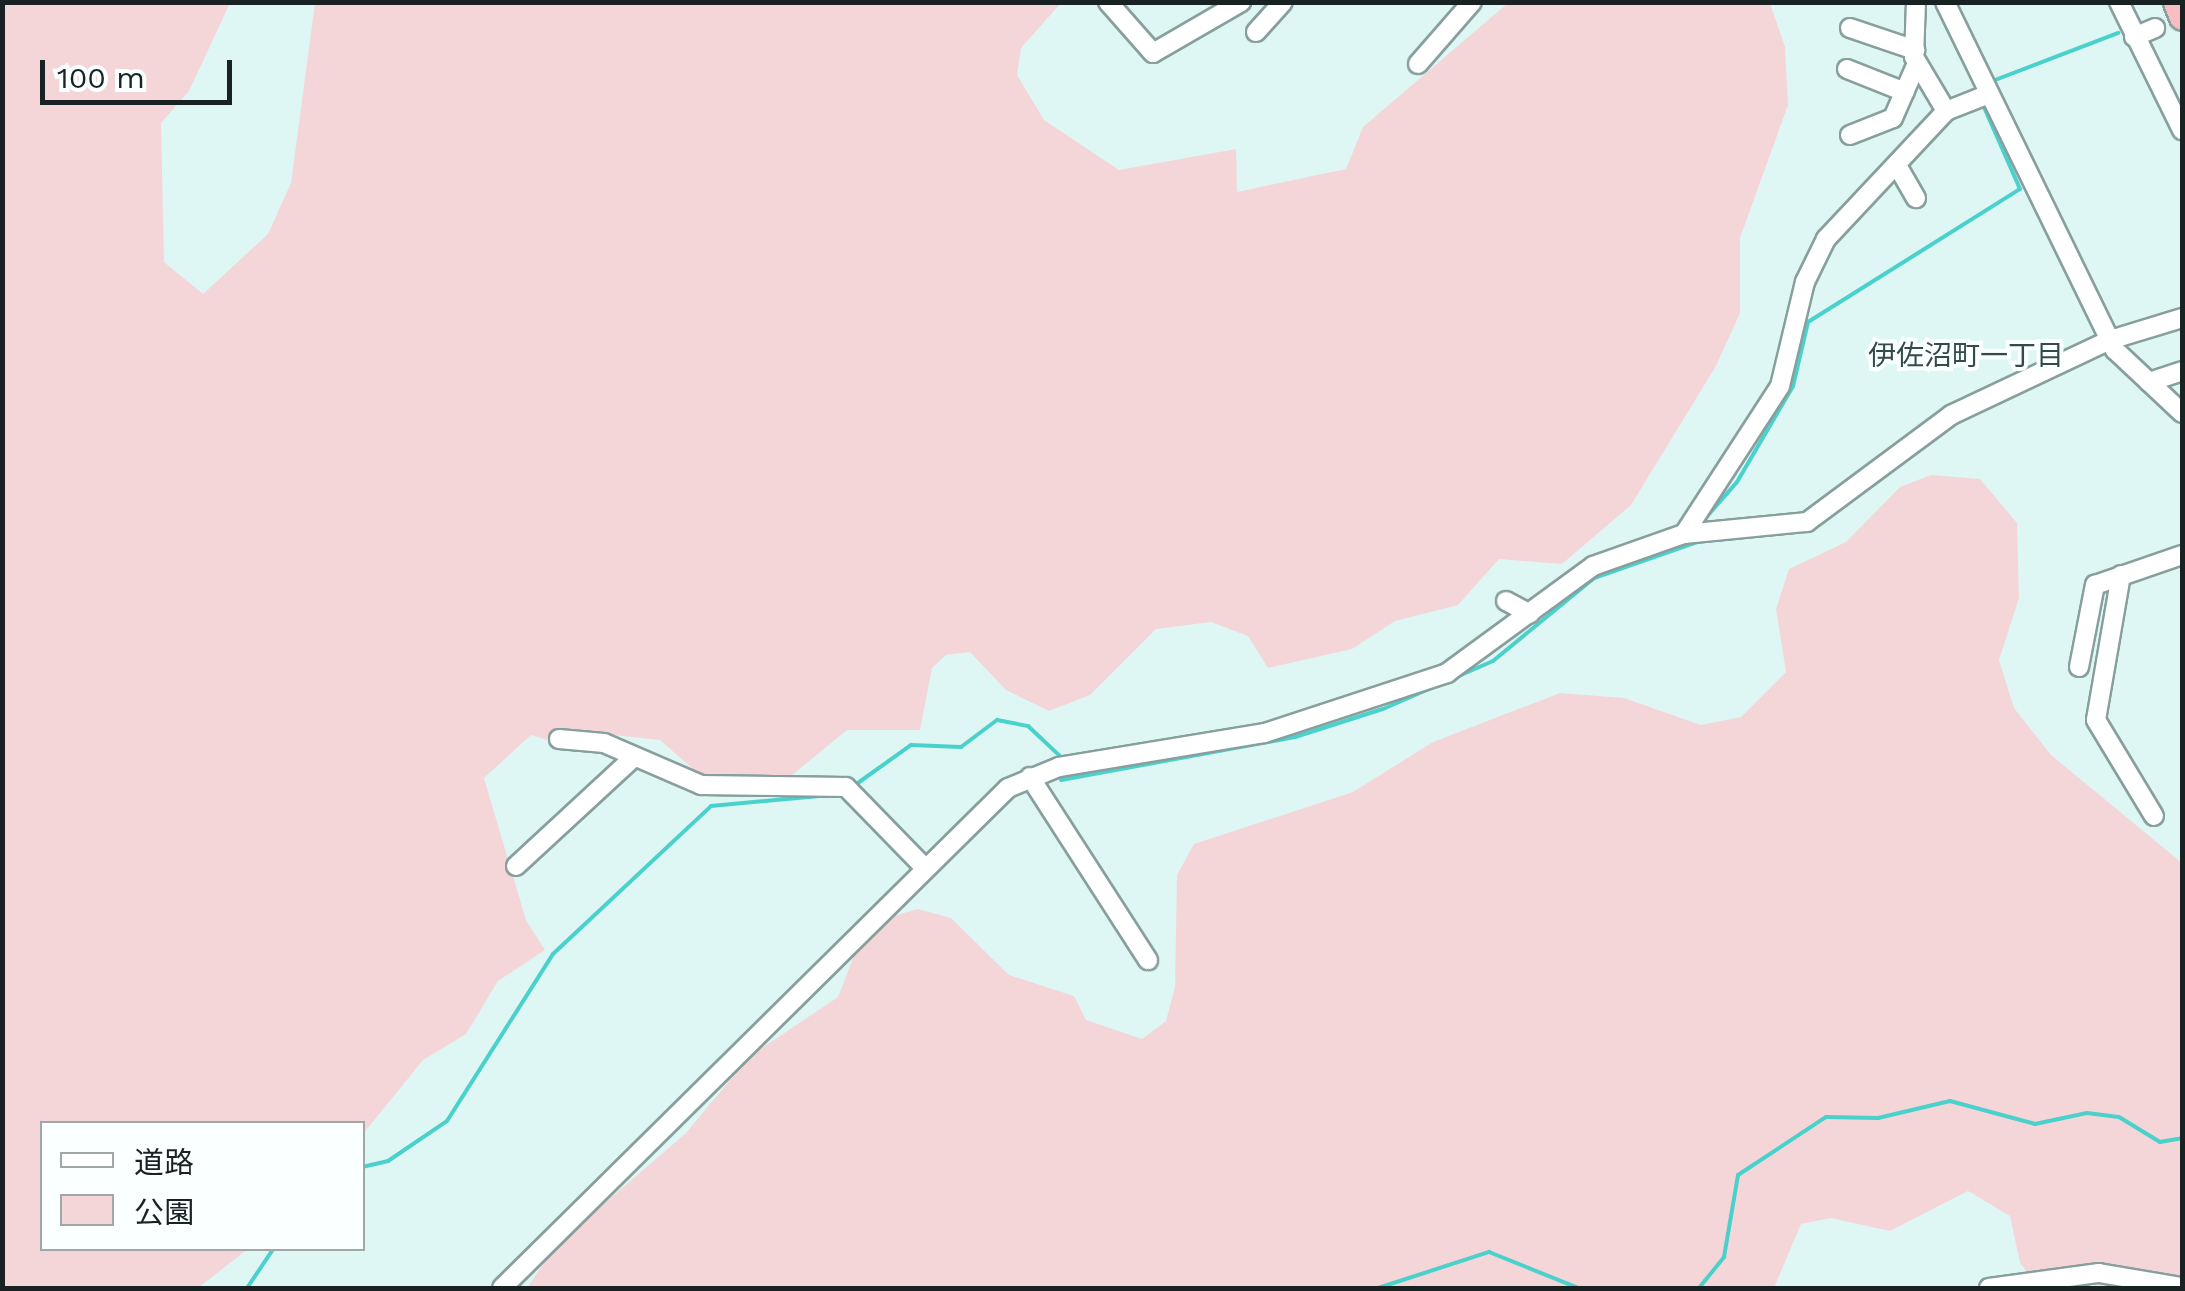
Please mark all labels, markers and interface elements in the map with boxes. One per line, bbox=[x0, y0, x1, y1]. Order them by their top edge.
scale bar bbox=[45, 40, 238, 102]
text: 100 m bbox=[57, 60, 145, 95]
district label: 伊佐沼町一丁目 bbox=[1868, 339, 2064, 373]
legend bbox=[40, 1121, 365, 1251]
text: 道路 bbox=[134, 1145, 194, 1180]
text: 公園 bbox=[134, 1195, 194, 1230]

